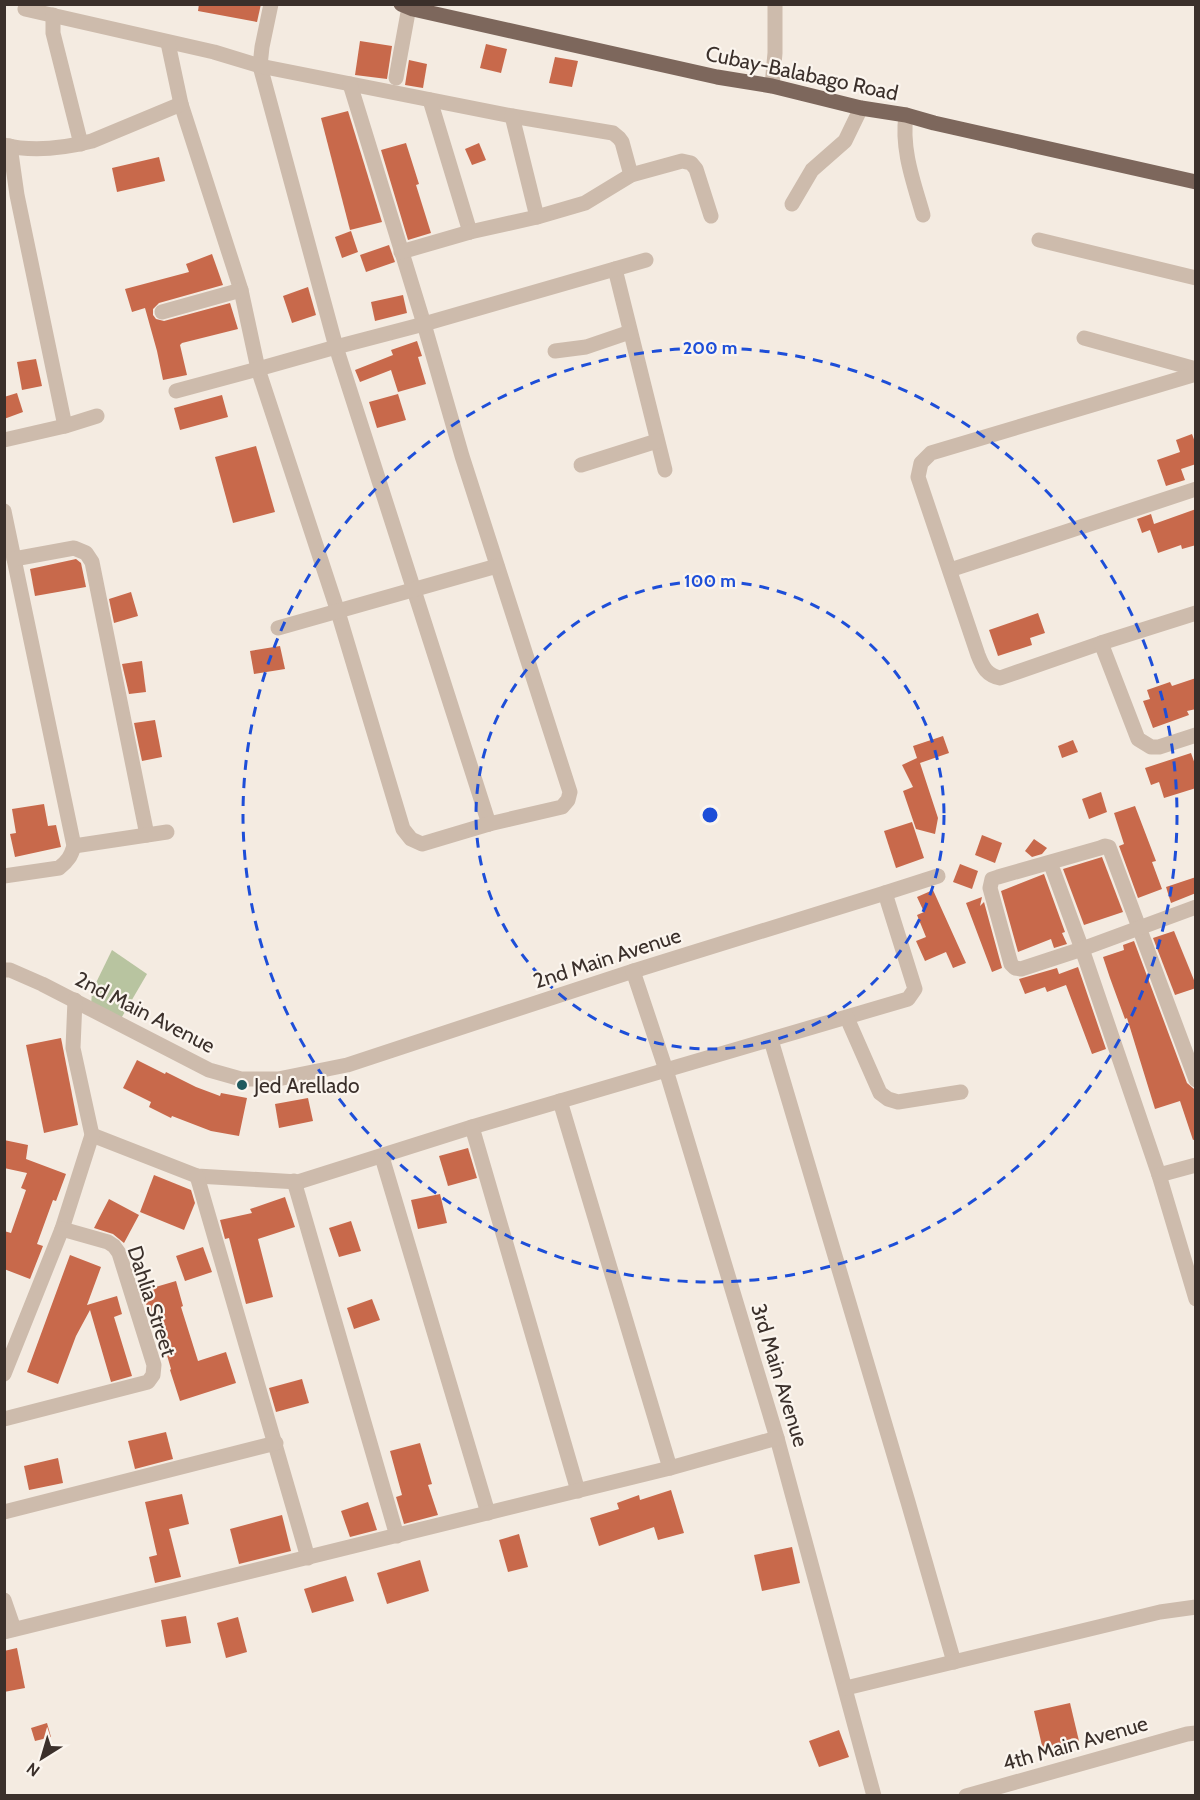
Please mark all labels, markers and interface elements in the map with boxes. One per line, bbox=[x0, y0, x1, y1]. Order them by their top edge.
street label: Cubay-Balabago Road bbox=[703, 40, 901, 106]
text: 200 m bbox=[683, 337, 737, 359]
text: 100 m bbox=[684, 570, 736, 592]
centre of rings bbox=[700, 805, 720, 825]
street label: 2nd Main Avenue bbox=[530, 922, 684, 994]
street label: 2nd Main Avenue bbox=[71, 966, 219, 1058]
place label: Jed Arellado bbox=[253, 1073, 359, 1098]
marker: Jed Arellado bbox=[235, 1078, 249, 1092]
street label: Dahlia Street bbox=[122, 1243, 182, 1359]
street label: 3rd Main Avenue bbox=[746, 1300, 814, 1450]
street label: 4th Main Avenue bbox=[1000, 1710, 1151, 1776]
north arrow bbox=[12, 1728, 72, 1788]
text: N bbox=[23, 1759, 44, 1781]

